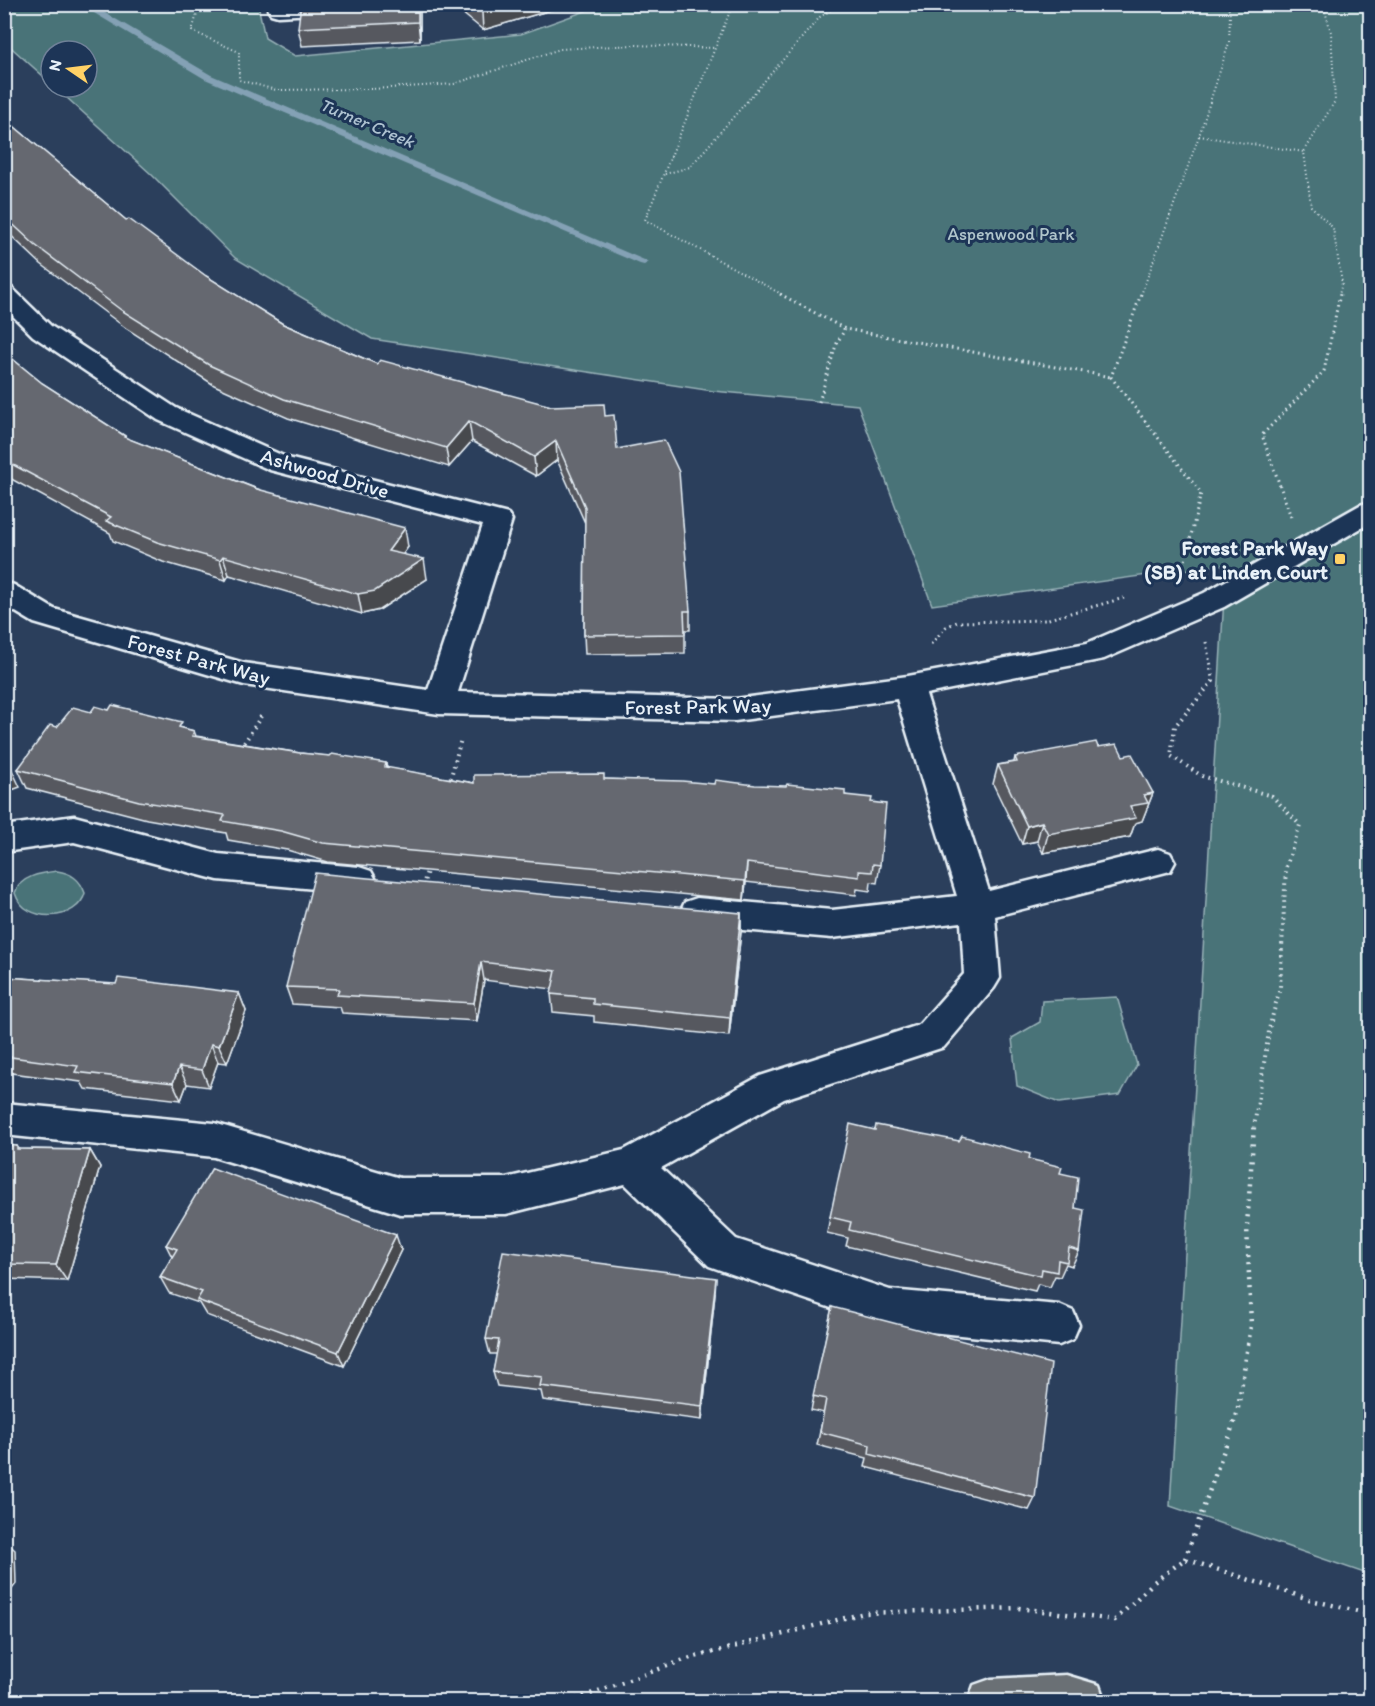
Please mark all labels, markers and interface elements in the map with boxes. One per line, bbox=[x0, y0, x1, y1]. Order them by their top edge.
north arrow bbox=[39, 39, 99, 99]
text: N bbox=[44, 58, 65, 73]
water label: Turner Creek bbox=[317, 93, 419, 153]
park label: Aspenwood Park bbox=[948, 223, 1075, 245]
street label: Ashwood Drive bbox=[258, 443, 392, 503]
place label: Forest Park Way (SB) at Linden Court bbox=[1144, 535, 1329, 585]
marker: Forest Park Way (SB) at Linden Court bbox=[1333, 552, 1347, 566]
street label: Forest Park Way bbox=[125, 628, 273, 690]
street label: Forest Park Way bbox=[624, 692, 772, 720]

